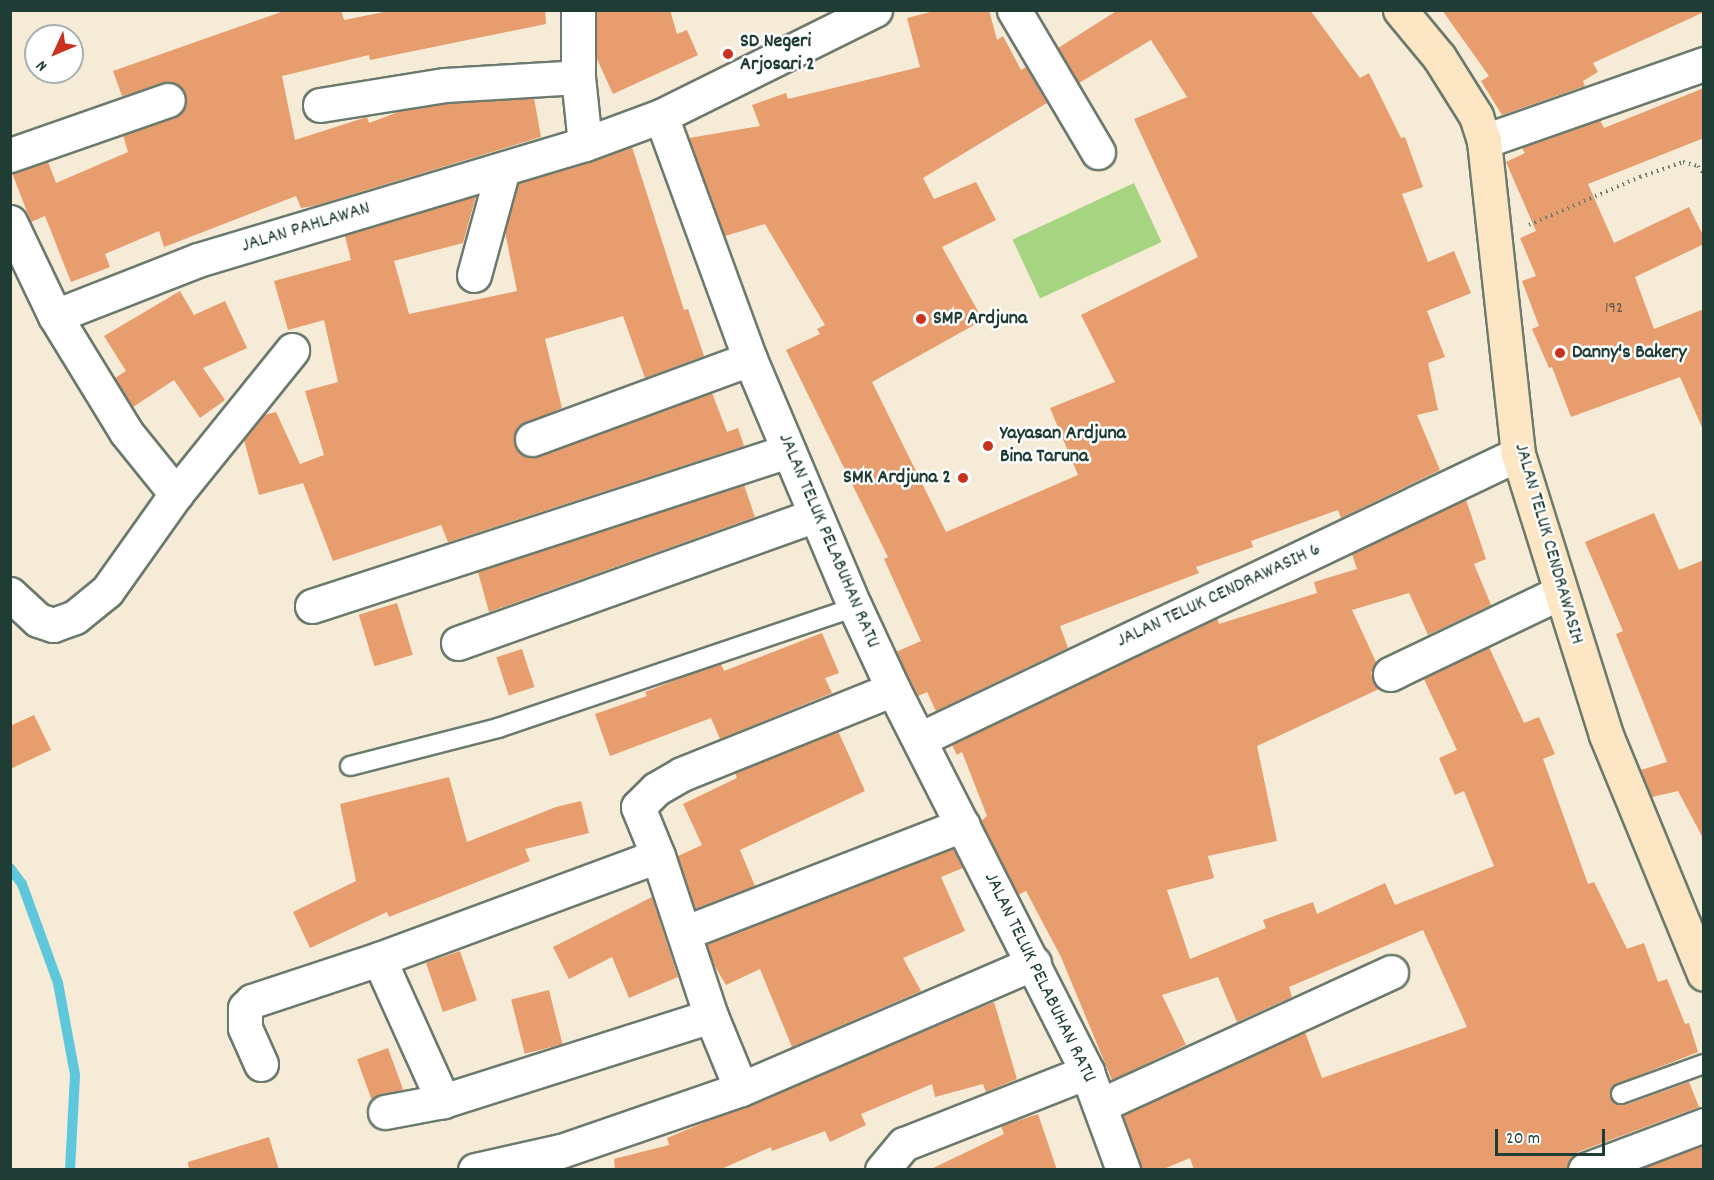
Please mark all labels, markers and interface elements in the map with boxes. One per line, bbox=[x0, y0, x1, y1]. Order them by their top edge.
north arrow bbox=[24, 24, 84, 84]
place label: SD Negeri Arjosari 2 bbox=[740, 30, 815, 77]
marker: SD Negeri Arjosari 2 bbox=[721, 47, 735, 61]
text: N bbox=[31, 55, 53, 76]
street label: JALAN PAHLAWAN bbox=[239, 197, 373, 259]
house number: 192 bbox=[1605, 299, 1623, 319]
place label: SMP Ardjuna bbox=[933, 307, 1027, 331]
marker: SMP Ardjuna bbox=[914, 312, 928, 326]
place label: Danny's Bakery bbox=[1572, 341, 1687, 365]
marker: Danny's Bakery bbox=[1553, 346, 1567, 360]
place label: Yayasan Ardjuna Bina Taruna bbox=[1000, 422, 1126, 469]
street label: JALAN TELUK PELABUHAN RATU bbox=[772, 430, 884, 652]
marker: Yayasan Ardjuna Bina Taruna bbox=[981, 439, 995, 453]
street label: JALAN TELUK CENDRAWASIH bbox=[1508, 441, 1588, 647]
place label: SMK Ardjuna 2 bbox=[843, 466, 951, 490]
marker: SMK Ardjuna 2 bbox=[956, 471, 970, 485]
street label: JALAN TELUK CENDRAWASIH 6 bbox=[1113, 538, 1325, 654]
street label: JALAN TELUK PELABUHAN RATU bbox=[978, 869, 1100, 1087]
scale bar bbox=[1498, 1117, 1608, 1155]
text: 20 m bbox=[1506, 1127, 1540, 1152]

